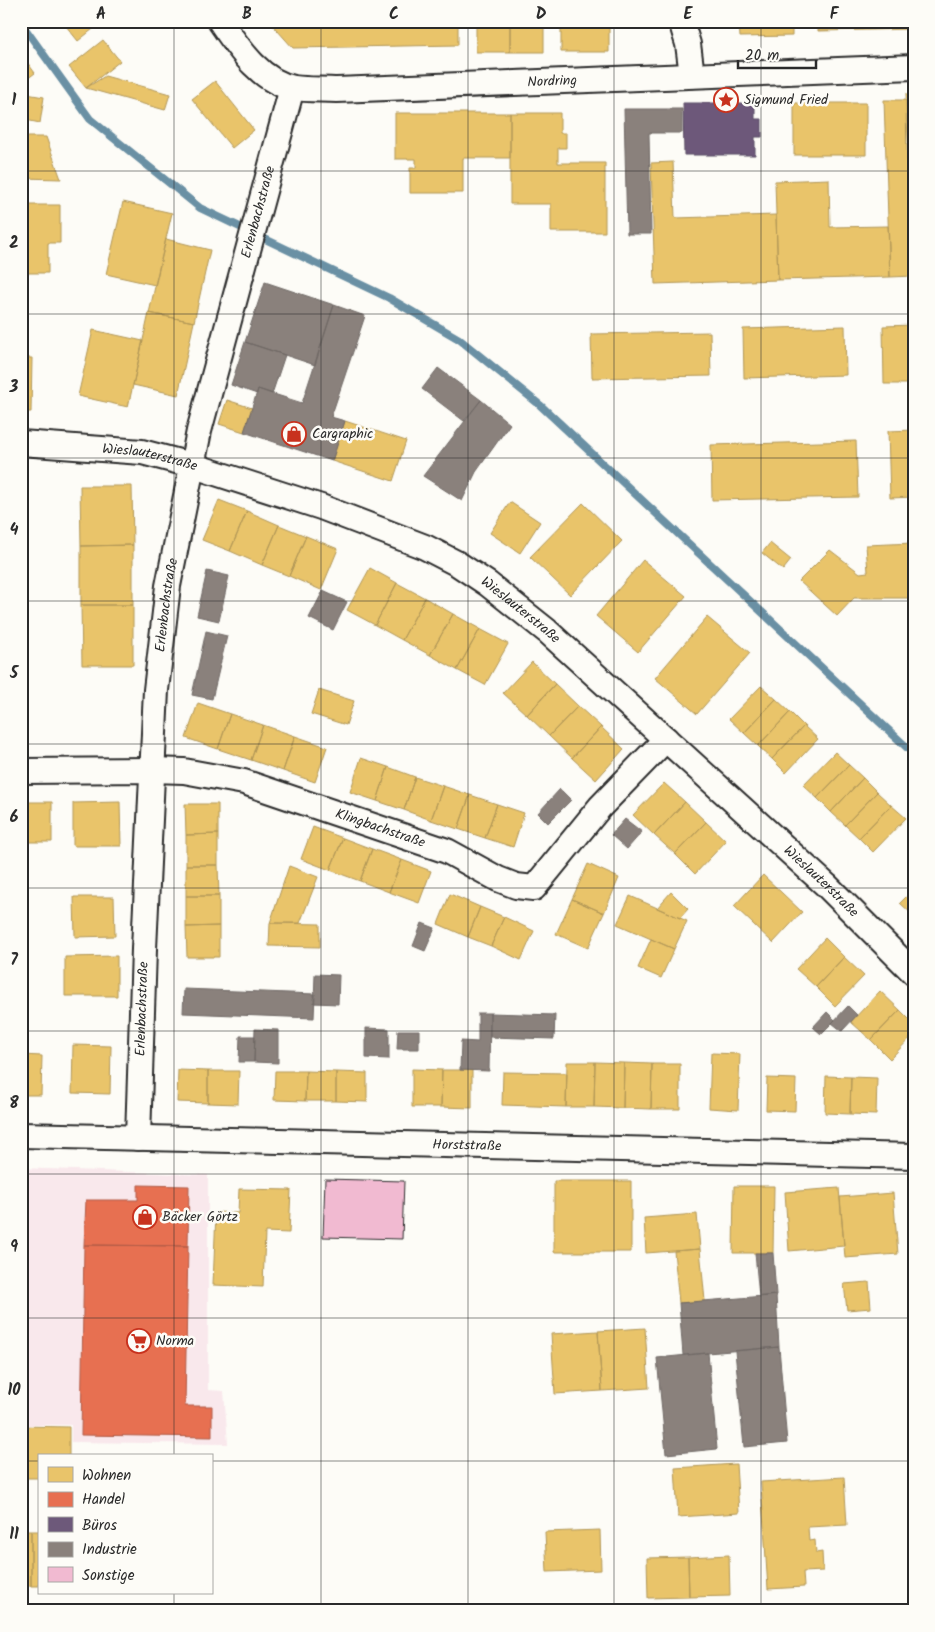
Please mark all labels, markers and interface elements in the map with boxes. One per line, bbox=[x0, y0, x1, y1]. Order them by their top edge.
text: A bbox=[96, 2, 106, 27]
text: B bbox=[242, 2, 252, 27]
text: C bbox=[389, 2, 399, 27]
text: D bbox=[536, 2, 547, 27]
text: E bbox=[684, 2, 694, 27]
text: F bbox=[830, 2, 840, 27]
scale bar bbox=[738, 38, 815, 70]
text: 20 m bbox=[745, 44, 779, 68]
street label: Nordring bbox=[527, 69, 577, 93]
place icon: Sigmund Fried bbox=[713, 87, 739, 113]
text: 1 bbox=[12, 88, 17, 113]
place label: Sigmund Fried bbox=[744, 89, 829, 111]
street label: Erlenbachstraße bbox=[235, 163, 282, 261]
text: 2 bbox=[9, 231, 19, 256]
text: 3 bbox=[9, 375, 19, 400]
shop icon: Cargraphic bbox=[281, 421, 307, 447]
place label: Cargraphic bbox=[312, 423, 373, 445]
street label: Wieslauterstraße bbox=[102, 438, 201, 478]
text: 4 bbox=[10, 518, 19, 543]
street label: Erlenbachstraße bbox=[149, 555, 184, 653]
street label: Wieslauterstraße bbox=[476, 571, 566, 650]
text: 5 bbox=[9, 661, 20, 686]
street label: Klingbachstraße bbox=[332, 803, 429, 854]
text: 6 bbox=[10, 805, 19, 830]
street label: Wieslauterstraße bbox=[778, 840, 864, 923]
text: 7 bbox=[10, 948, 18, 973]
street label: Erlenbachstraße bbox=[130, 961, 155, 1057]
text: 8 bbox=[9, 1091, 19, 1116]
street label: Horststraße bbox=[432, 1134, 502, 1157]
shop icon: Bäcker Görtz bbox=[132, 1204, 158, 1230]
place label: Bäcker Görtz bbox=[162, 1206, 238, 1228]
text: 9 bbox=[10, 1235, 18, 1260]
supermarket icon: Norma bbox=[126, 1328, 152, 1354]
place label: Norma bbox=[156, 1330, 194, 1352]
text: 10 bbox=[7, 1378, 21, 1403]
legend bbox=[38, 1454, 212, 1594]
text: Wohnen bbox=[82, 1464, 131, 1488]
text: Handel bbox=[82, 1488, 125, 1512]
text: Büros bbox=[82, 1514, 118, 1538]
text: 11 bbox=[9, 1522, 19, 1547]
text: Industrie bbox=[82, 1538, 137, 1562]
text: Sonstige bbox=[82, 1564, 135, 1588]

